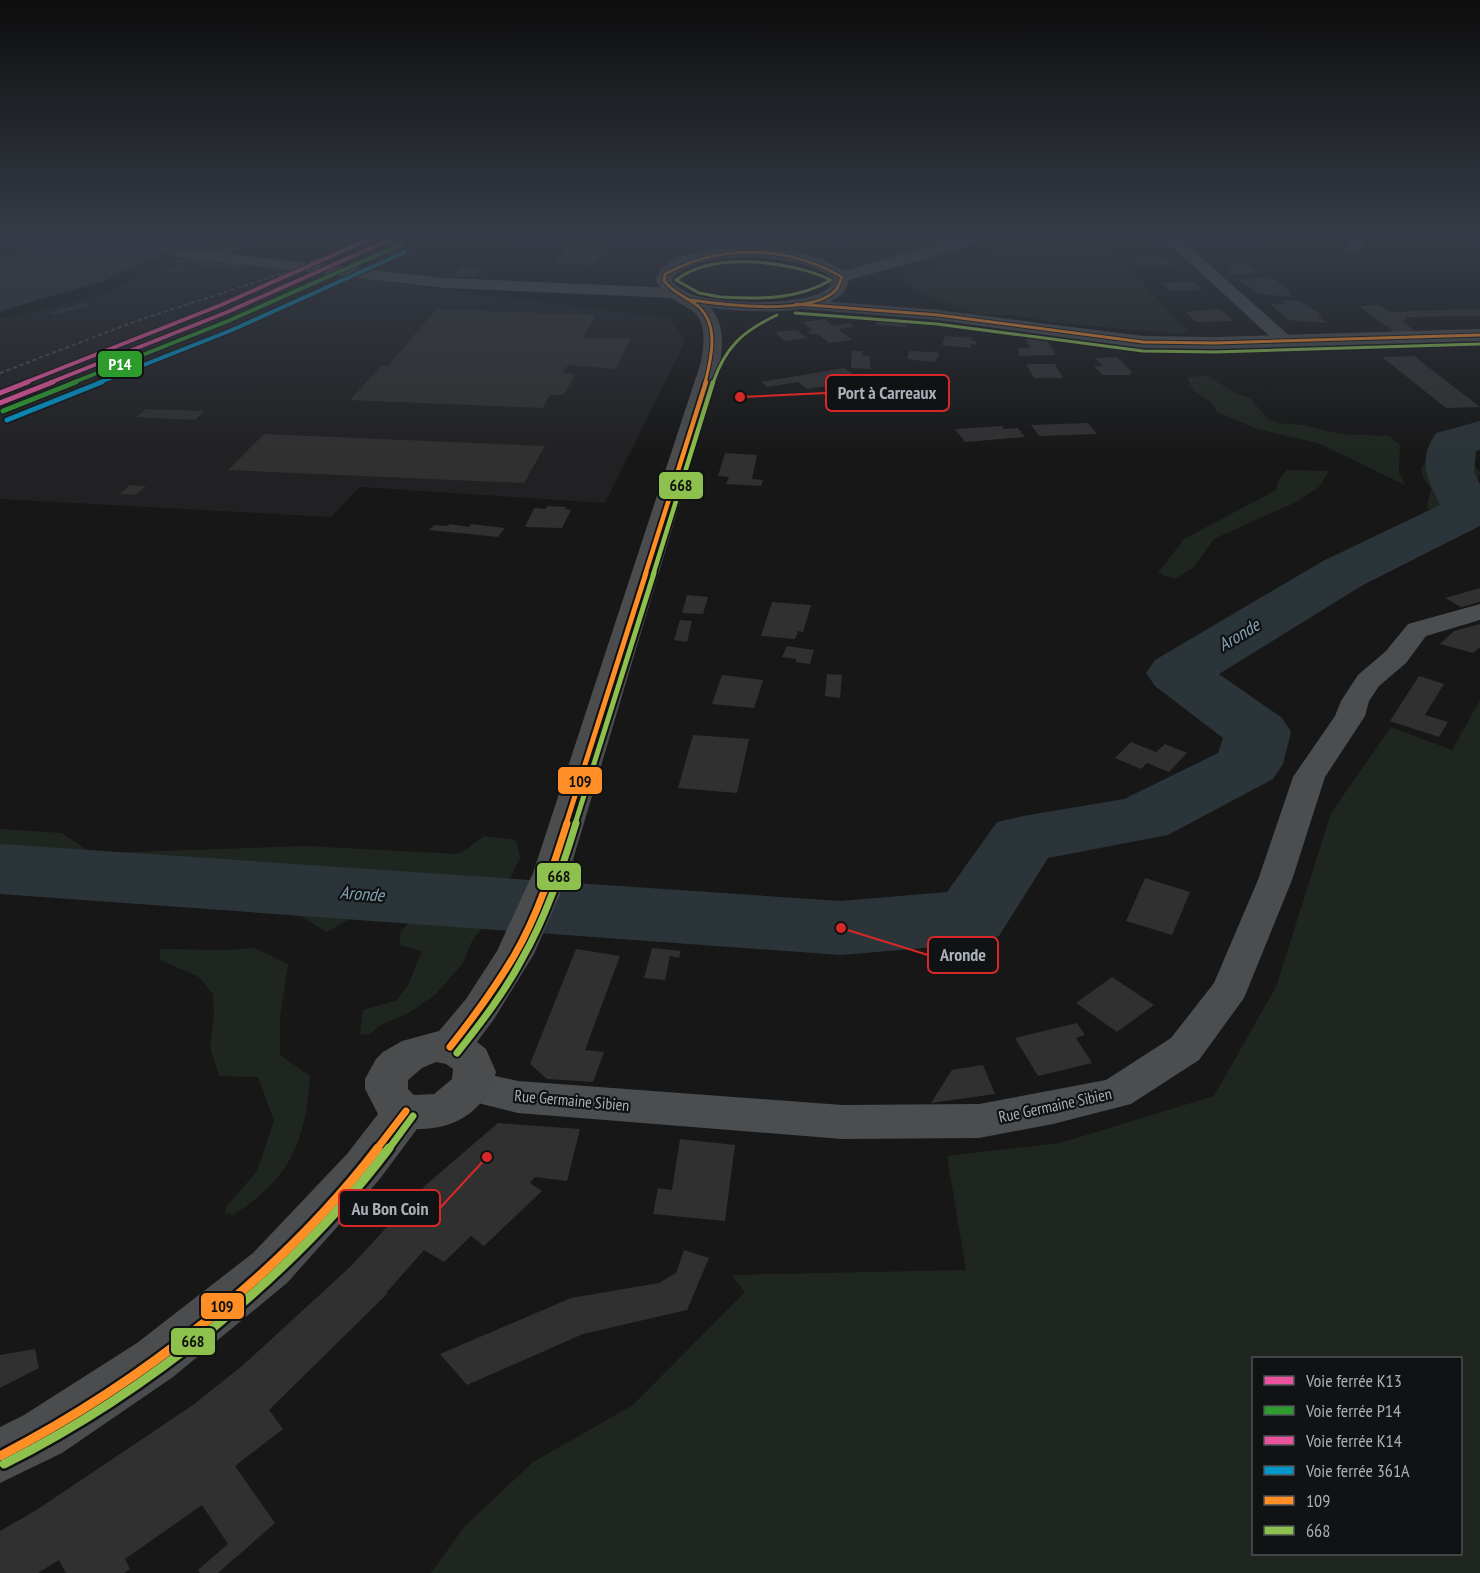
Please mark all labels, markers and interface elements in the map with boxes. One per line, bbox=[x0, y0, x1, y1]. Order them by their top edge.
line badge: P14 bbox=[97, 350, 143, 378]
text: P14 bbox=[109, 354, 132, 374]
callout: Port à Carreaux bbox=[826, 375, 949, 411]
text: Port à Carreaux bbox=[838, 381, 936, 404]
line badge: 668 bbox=[658, 471, 704, 500]
text: 668 bbox=[670, 475, 692, 495]
water label: Aronde bbox=[1214, 612, 1265, 656]
line badge: 109 bbox=[557, 766, 603, 795]
text: 109 bbox=[569, 771, 591, 791]
line badge: 668 bbox=[536, 862, 582, 891]
text: 668 bbox=[548, 866, 570, 886]
water label: Aronde bbox=[339, 880, 387, 907]
callout: Aronde bbox=[928, 937, 998, 973]
text: Aronde bbox=[939, 943, 986, 966]
street label: Rue Germaine Sibien bbox=[997, 1083, 1113, 1127]
street label: Rue Germaine Sibien bbox=[514, 1085, 630, 1115]
callout: Au Bon Coin bbox=[339, 1190, 440, 1226]
text: Au Bon Coin bbox=[351, 1197, 428, 1220]
line badge: 109 bbox=[200, 1292, 245, 1320]
text: 109 bbox=[211, 1296, 233, 1316]
line badge: 668 bbox=[170, 1327, 216, 1356]
text: 668 bbox=[182, 1331, 204, 1351]
legend bbox=[1252, 1357, 1462, 1555]
text: Voie ferrée K13 bbox=[1305, 1369, 1402, 1392]
text: Voie ferrée P14 bbox=[1305, 1399, 1401, 1422]
text: Voie ferrée K14 bbox=[1305, 1429, 1402, 1452]
text: Voie ferrée 361A bbox=[1305, 1459, 1410, 1482]
text: 109 bbox=[1306, 1489, 1330, 1512]
text: 668 bbox=[1306, 1519, 1330, 1542]

